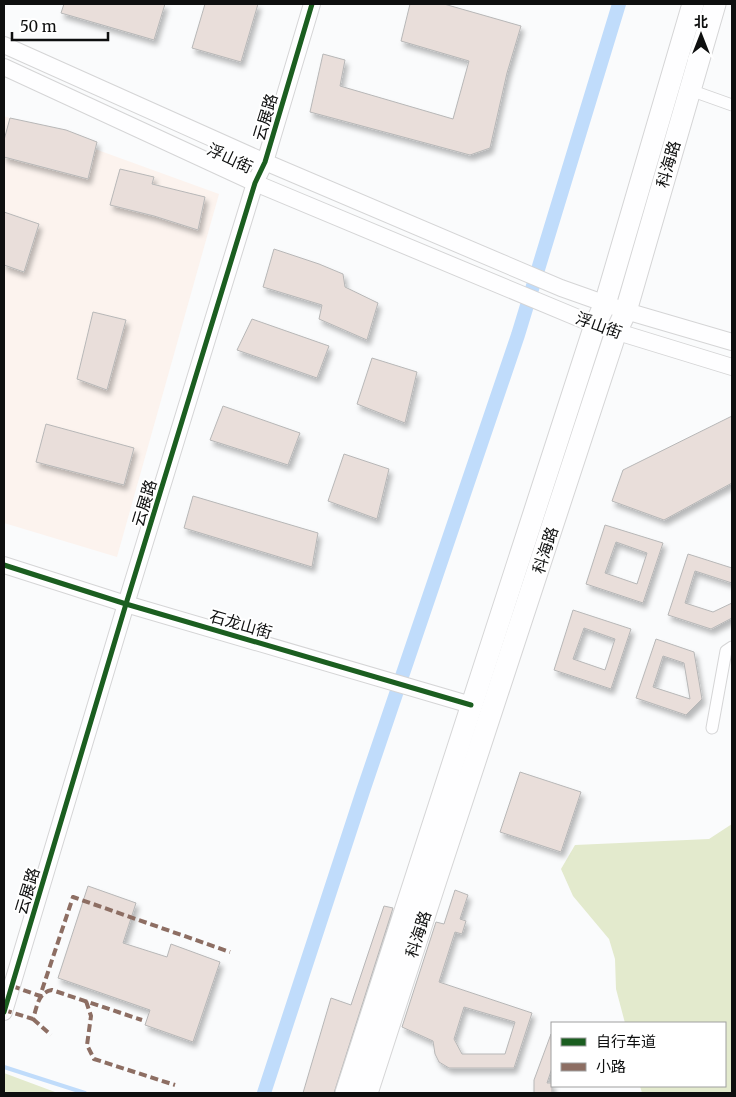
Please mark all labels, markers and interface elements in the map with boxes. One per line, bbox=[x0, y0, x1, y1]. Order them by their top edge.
scale bar bbox=[12, 10, 109, 42]
north arrow bbox=[676, 10, 726, 60]
text: 北 bbox=[694, 13, 708, 31]
text: 50 m bbox=[20, 17, 57, 36]
street label: 云展路 bbox=[248, 91, 282, 143]
street label: 科海路 bbox=[652, 138, 684, 190]
street label: 浮山街 bbox=[204, 139, 256, 177]
street label: 浮山街 bbox=[573, 307, 625, 343]
street label: 云展路 bbox=[127, 477, 161, 529]
street label: 科海路 bbox=[528, 524, 562, 576]
street label: 石龙山街 bbox=[207, 606, 275, 642]
street label: 云展路 bbox=[10, 865, 44, 917]
street label: 科海路 bbox=[401, 908, 435, 960]
legend bbox=[551, 1022, 726, 1087]
text: 自行车道 bbox=[596, 1032, 656, 1051]
text: 小路 bbox=[596, 1057, 626, 1076]

